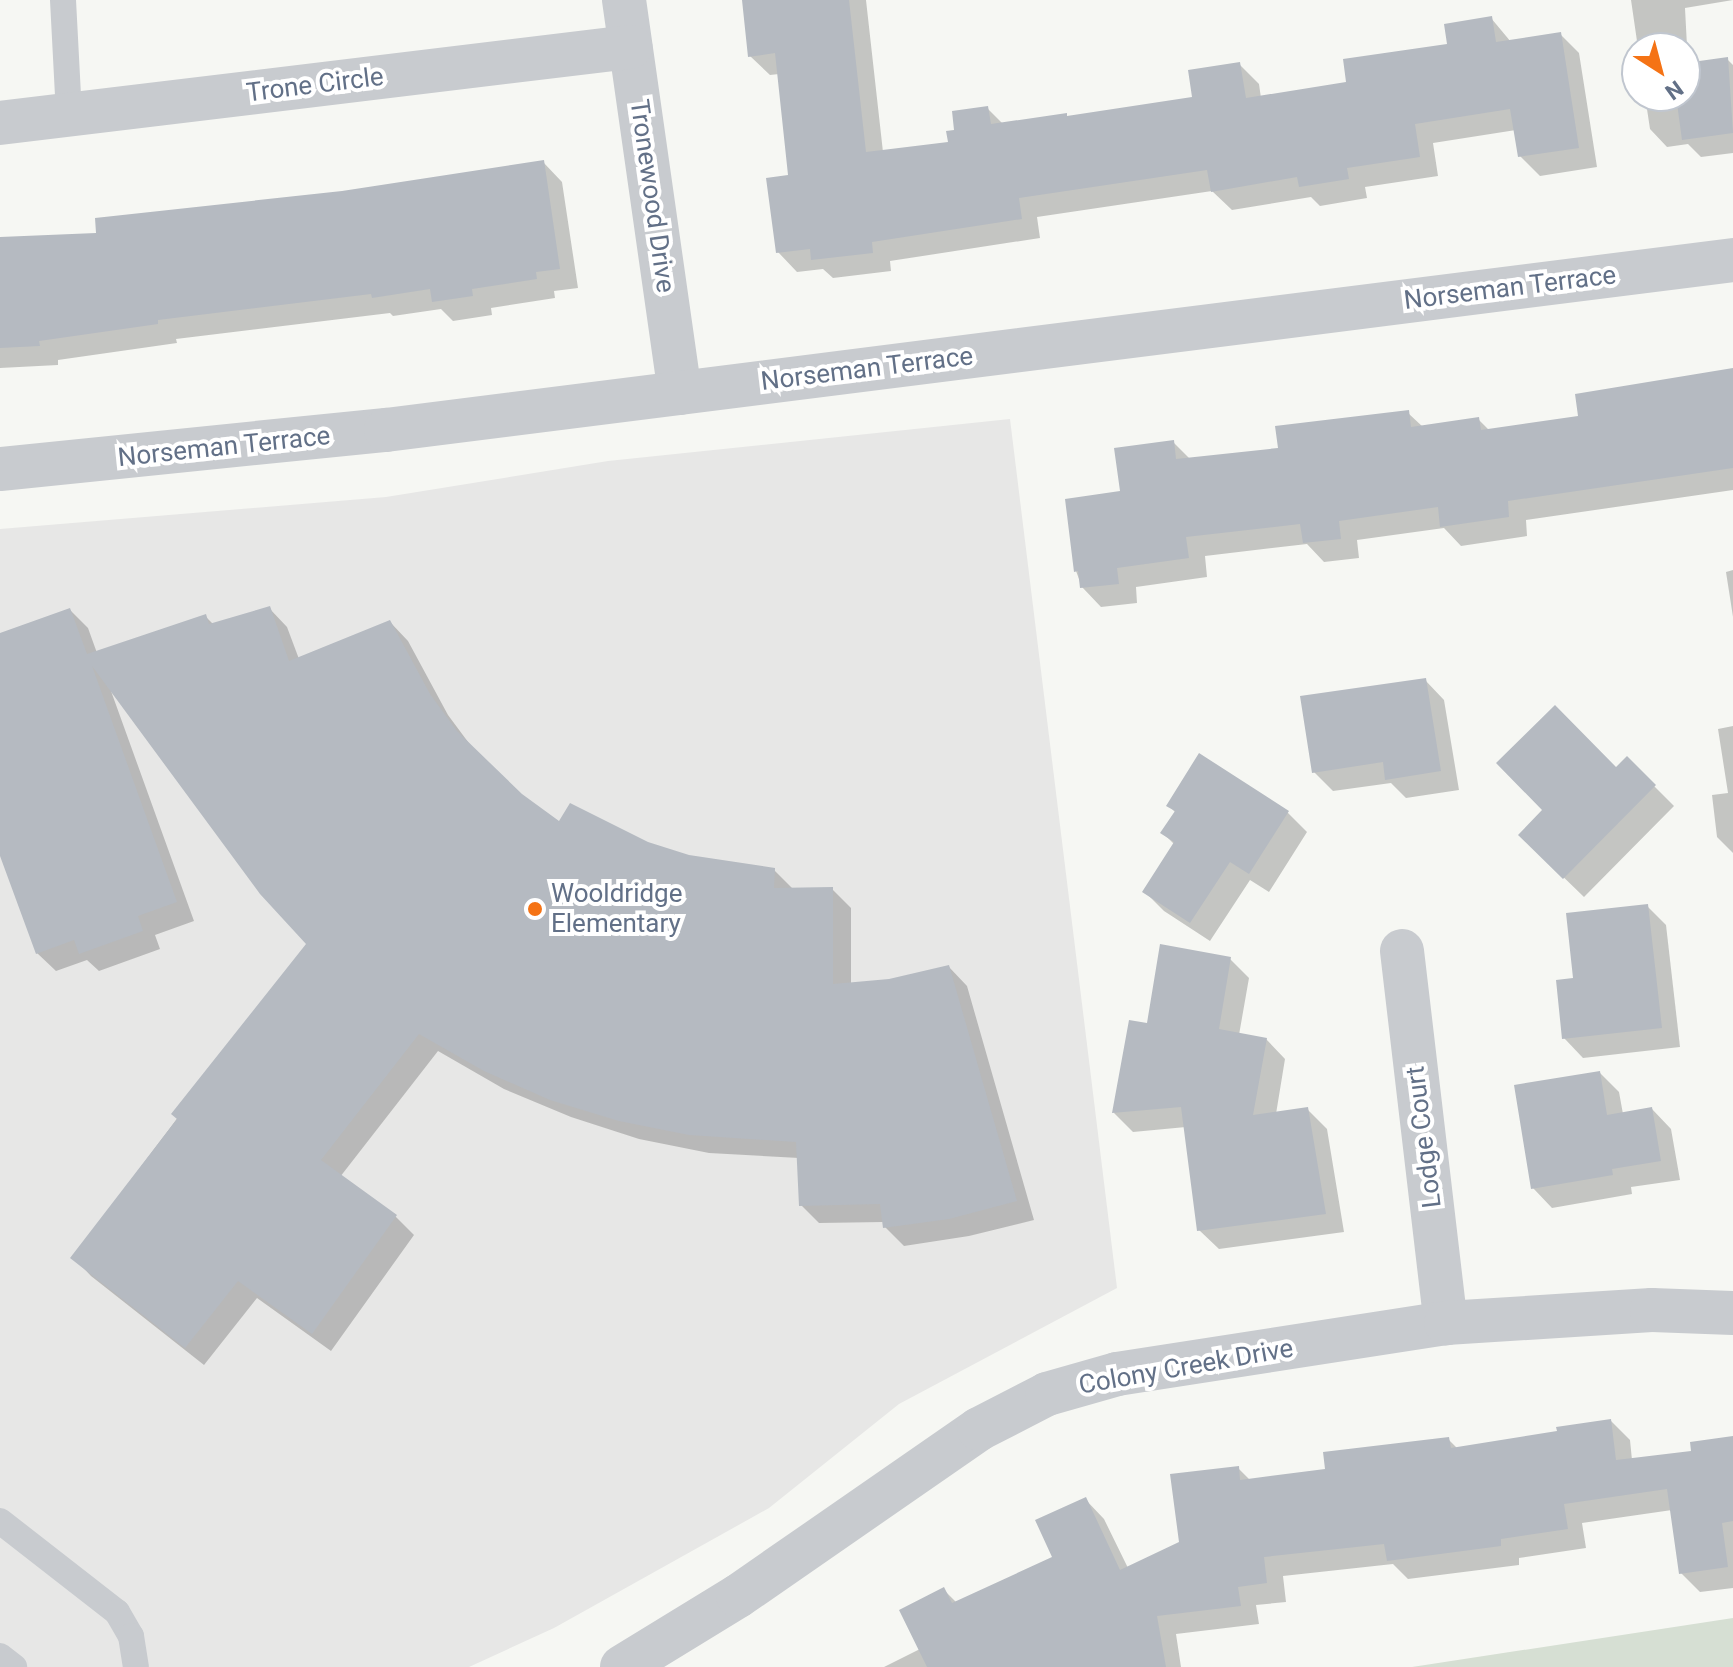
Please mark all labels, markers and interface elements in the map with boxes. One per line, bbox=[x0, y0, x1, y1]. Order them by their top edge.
north arrow bbox=[1621, 32, 1701, 112]
street label: Trone Circle bbox=[245, 61, 385, 109]
text: N bbox=[1661, 76, 1688, 105]
street label: Tronewood Drive bbox=[623, 97, 681, 295]
street label: Norseman Terrace bbox=[1402, 259, 1618, 317]
street label: Norseman Terrace bbox=[759, 340, 975, 398]
street label: Norseman Terrace bbox=[116, 420, 332, 474]
place label: Wooldridge Elementary bbox=[551, 878, 682, 940]
marker: Wooldridge Elementary bbox=[526, 900, 544, 918]
street label: Lodge Court bbox=[1400, 1064, 1448, 1210]
street label: Colony Creek Drive bbox=[1076, 1333, 1296, 1401]

